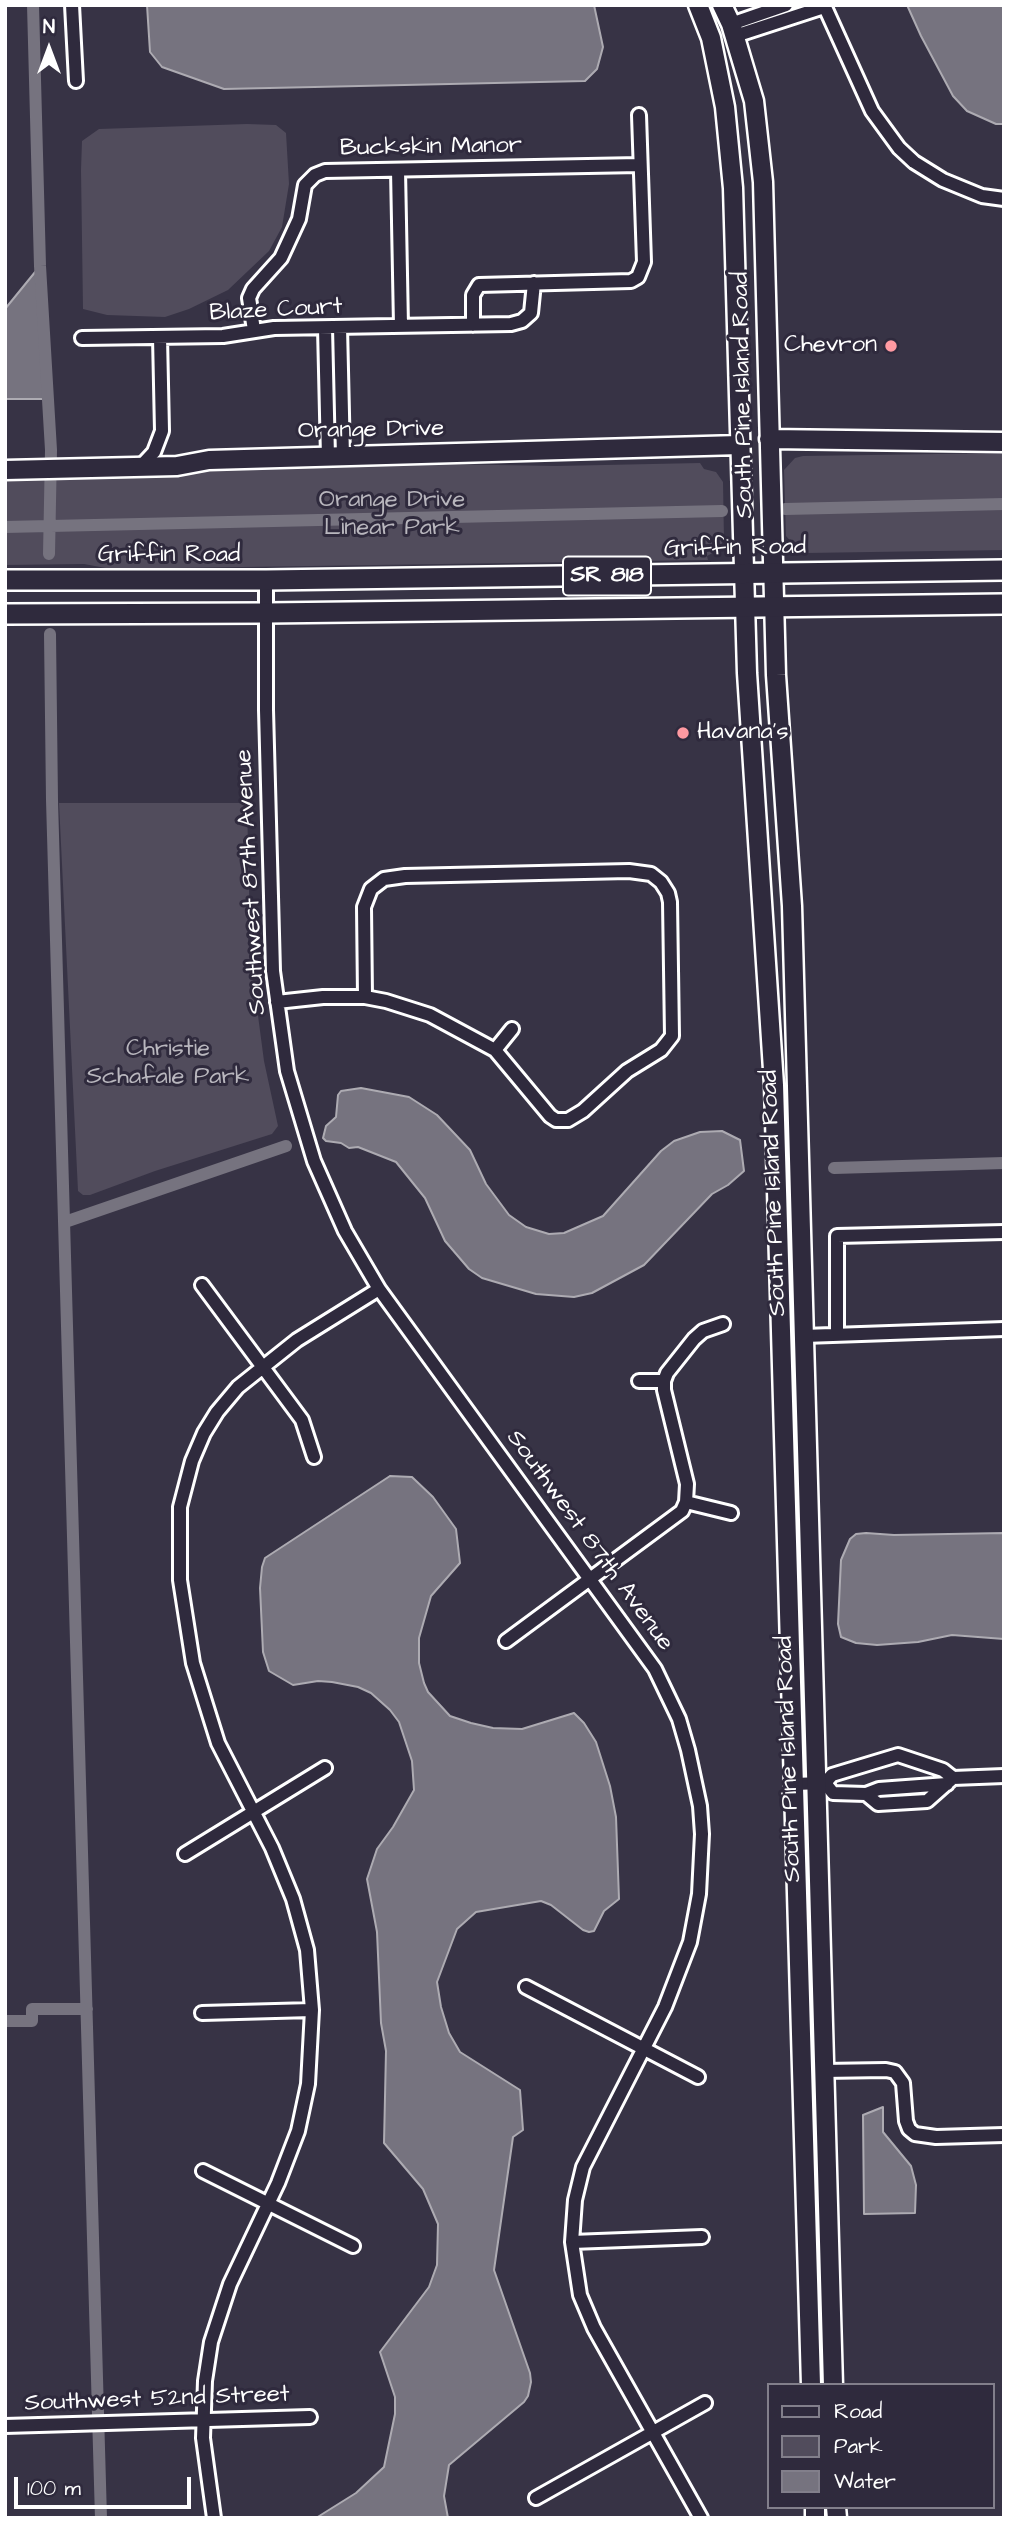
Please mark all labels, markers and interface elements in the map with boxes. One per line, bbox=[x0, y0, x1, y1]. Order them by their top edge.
north arrow bbox=[14, 14, 84, 84]
text: N bbox=[43, 14, 55, 41]
street label: Buckskin Manor bbox=[340, 132, 522, 164]
street label: South Pine Island Road bbox=[727, 271, 761, 519]
street label: Blaze Court bbox=[209, 293, 343, 329]
place label: Chevron bbox=[784, 332, 877, 360]
marker: Chevron bbox=[883, 338, 899, 354]
street label: Orange Drive bbox=[298, 415, 444, 447]
park label: Orange Drive Linear Park bbox=[319, 487, 465, 543]
street label: Griffin Road bbox=[664, 533, 806, 565]
street label: Griffin Road bbox=[98, 542, 240, 570]
road number: SR 818 bbox=[563, 556, 651, 596]
place label: Havana's bbox=[697, 719, 789, 747]
marker: Havana's bbox=[675, 725, 691, 741]
street label: Southwest 87th Avenue bbox=[231, 748, 273, 1016]
park label: Christie Schafale Park bbox=[86, 1036, 250, 1092]
street label: South Pine Island Road bbox=[756, 1069, 794, 1317]
street label: Southwest 87th Avenue bbox=[499, 1425, 679, 1657]
street label: South Pine Island Road bbox=[771, 1635, 809, 1883]
street label: Southwest 52nd Street bbox=[24, 2381, 290, 2419]
legend bbox=[768, 2383, 995, 2509]
text: Road bbox=[834, 2397, 882, 2426]
text: Park bbox=[834, 2432, 883, 2461]
scale bar bbox=[18, 2464, 194, 2508]
text: Water bbox=[834, 2467, 896, 2496]
text: 100 m bbox=[27, 2474, 81, 2503]

